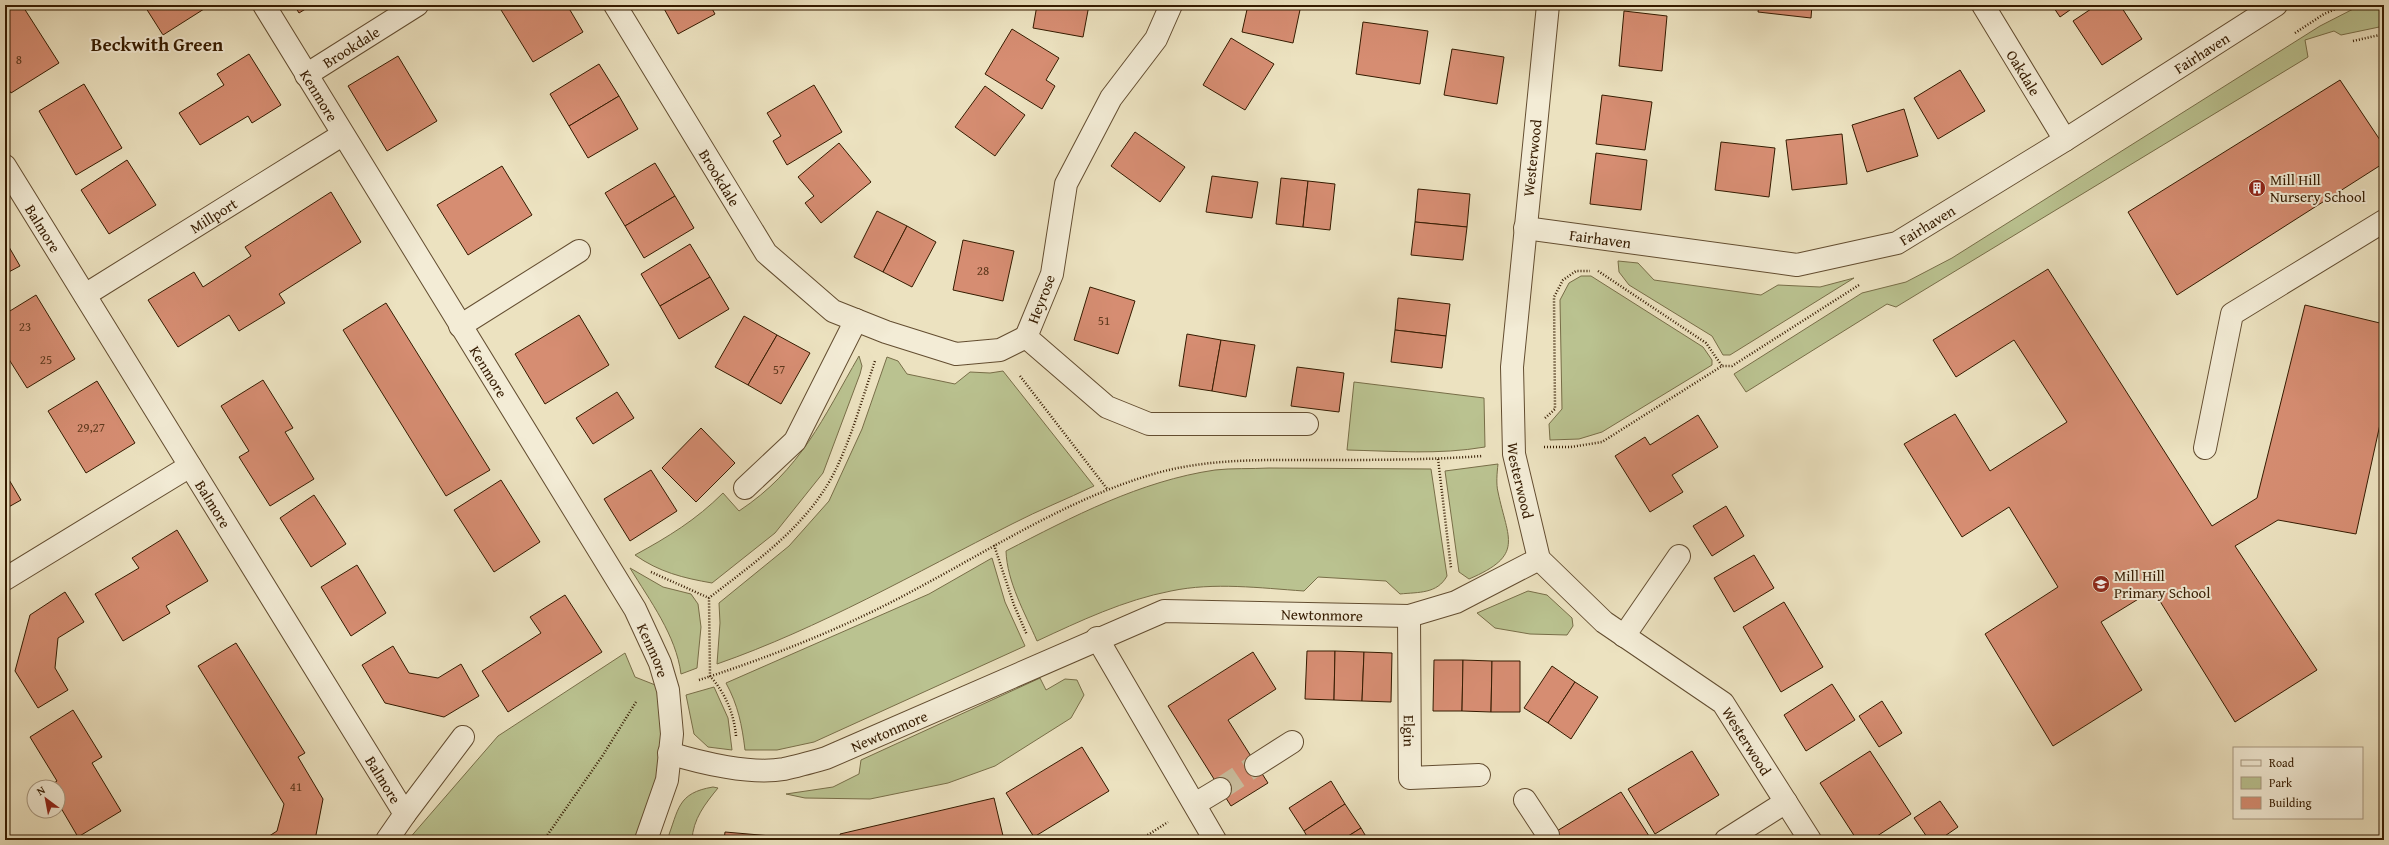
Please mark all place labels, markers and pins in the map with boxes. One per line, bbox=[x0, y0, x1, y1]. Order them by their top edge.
place label: Mill Hill Nursery School bbox=[2270, 169, 2366, 207]
building icon: Mill Hill Nursery School bbox=[2247, 178, 2267, 198]
place label: Mill Hill Primary School bbox=[2114, 565, 2210, 603]
school or university icon: Mill Hill Primary School bbox=[2091, 574, 2111, 594]

